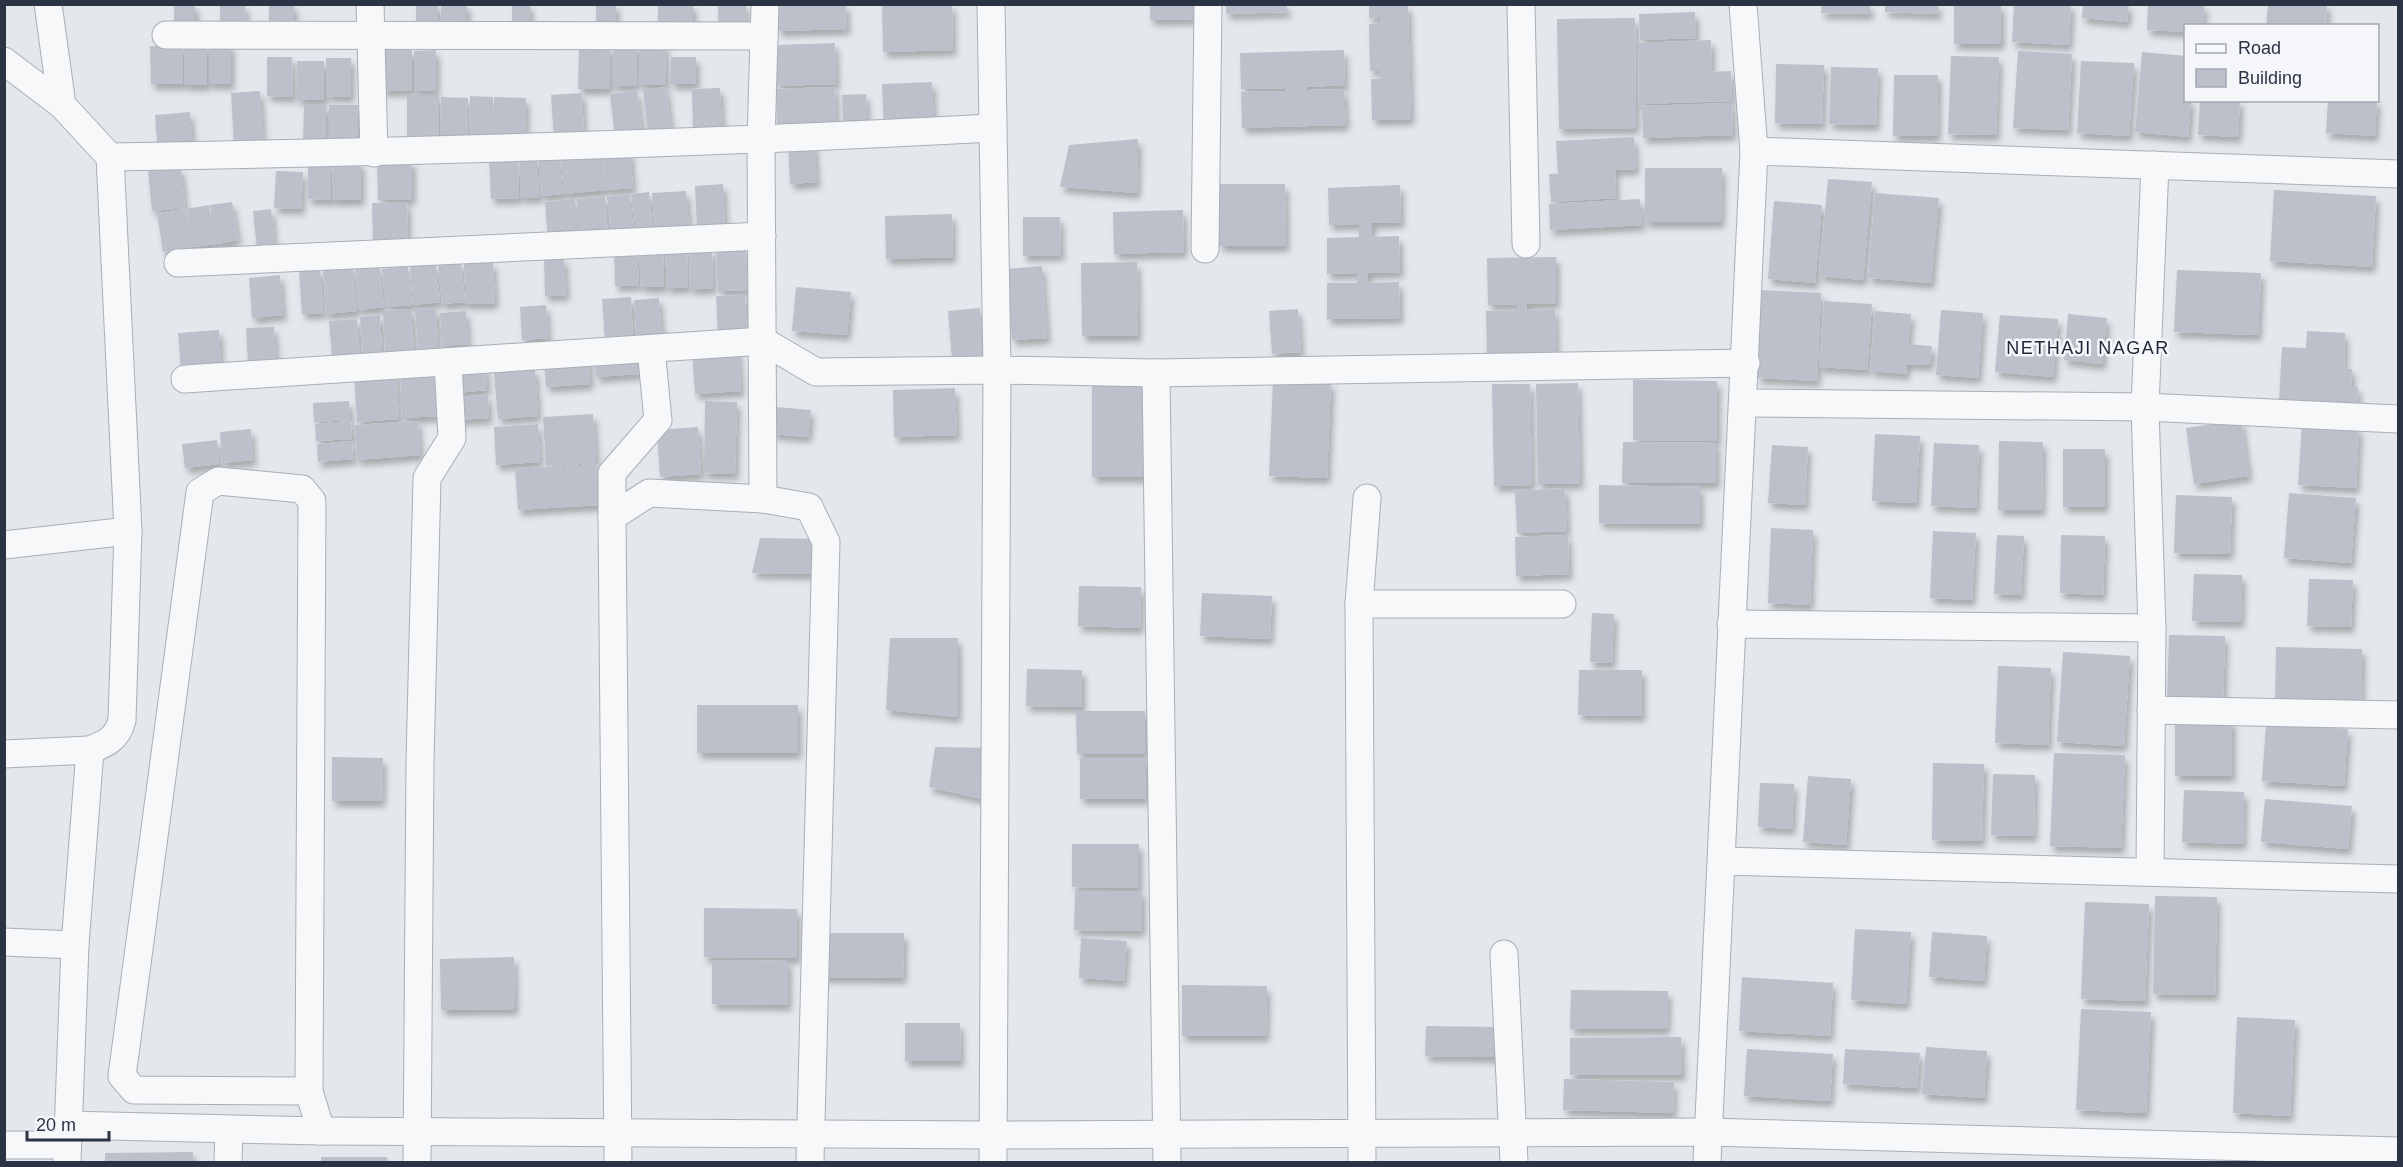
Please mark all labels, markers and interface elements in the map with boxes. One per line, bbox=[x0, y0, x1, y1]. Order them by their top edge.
legend bbox=[2184, 24, 2379, 102]
text: Road bbox=[2238, 38, 2281, 58]
text: Building bbox=[2238, 68, 2302, 88]
district label: NETHAJI NAGAR bbox=[2006, 338, 2170, 358]
scale bar bbox=[27, 1104, 110, 1142]
text: 20 m bbox=[36, 1115, 76, 1135]

